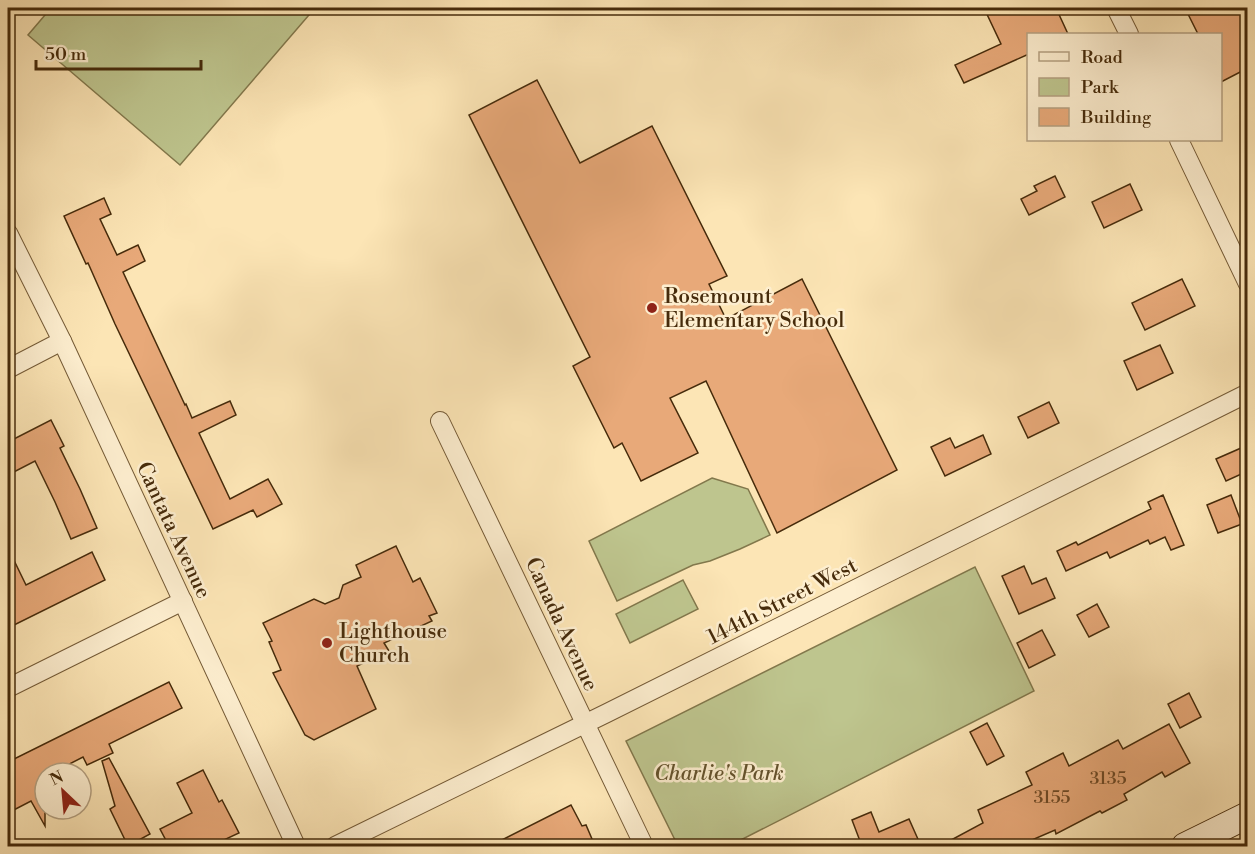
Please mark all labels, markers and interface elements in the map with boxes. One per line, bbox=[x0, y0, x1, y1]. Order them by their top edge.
scale bar bbox=[36, 33, 201, 71]
legend bbox=[1027, 33, 1222, 141]
text: 50 m bbox=[45, 43, 87, 66]
text: Road bbox=[1081, 46, 1124, 69]
text: Park bbox=[1081, 76, 1120, 99]
text: Building bbox=[1080, 106, 1152, 129]
place label: Rosemount Elementary School bbox=[664, 284, 844, 334]
marker: Rosemount Elementary School bbox=[645, 301, 659, 315]
street label: Cantata Avenue bbox=[130, 458, 216, 603]
street label: 144th Street West bbox=[703, 553, 862, 651]
street label: Canada Avenue bbox=[519, 554, 603, 695]
place label: Lighthouse Church bbox=[339, 619, 447, 669]
marker: Lighthouse Church bbox=[320, 636, 334, 650]
north arrow bbox=[33, 761, 93, 821]
park label: Charlie's Park bbox=[654, 761, 784, 787]
text: N bbox=[47, 767, 67, 790]
house number: 3135 bbox=[1089, 767, 1127, 790]
house number: 3155 bbox=[1033, 786, 1071, 809]

